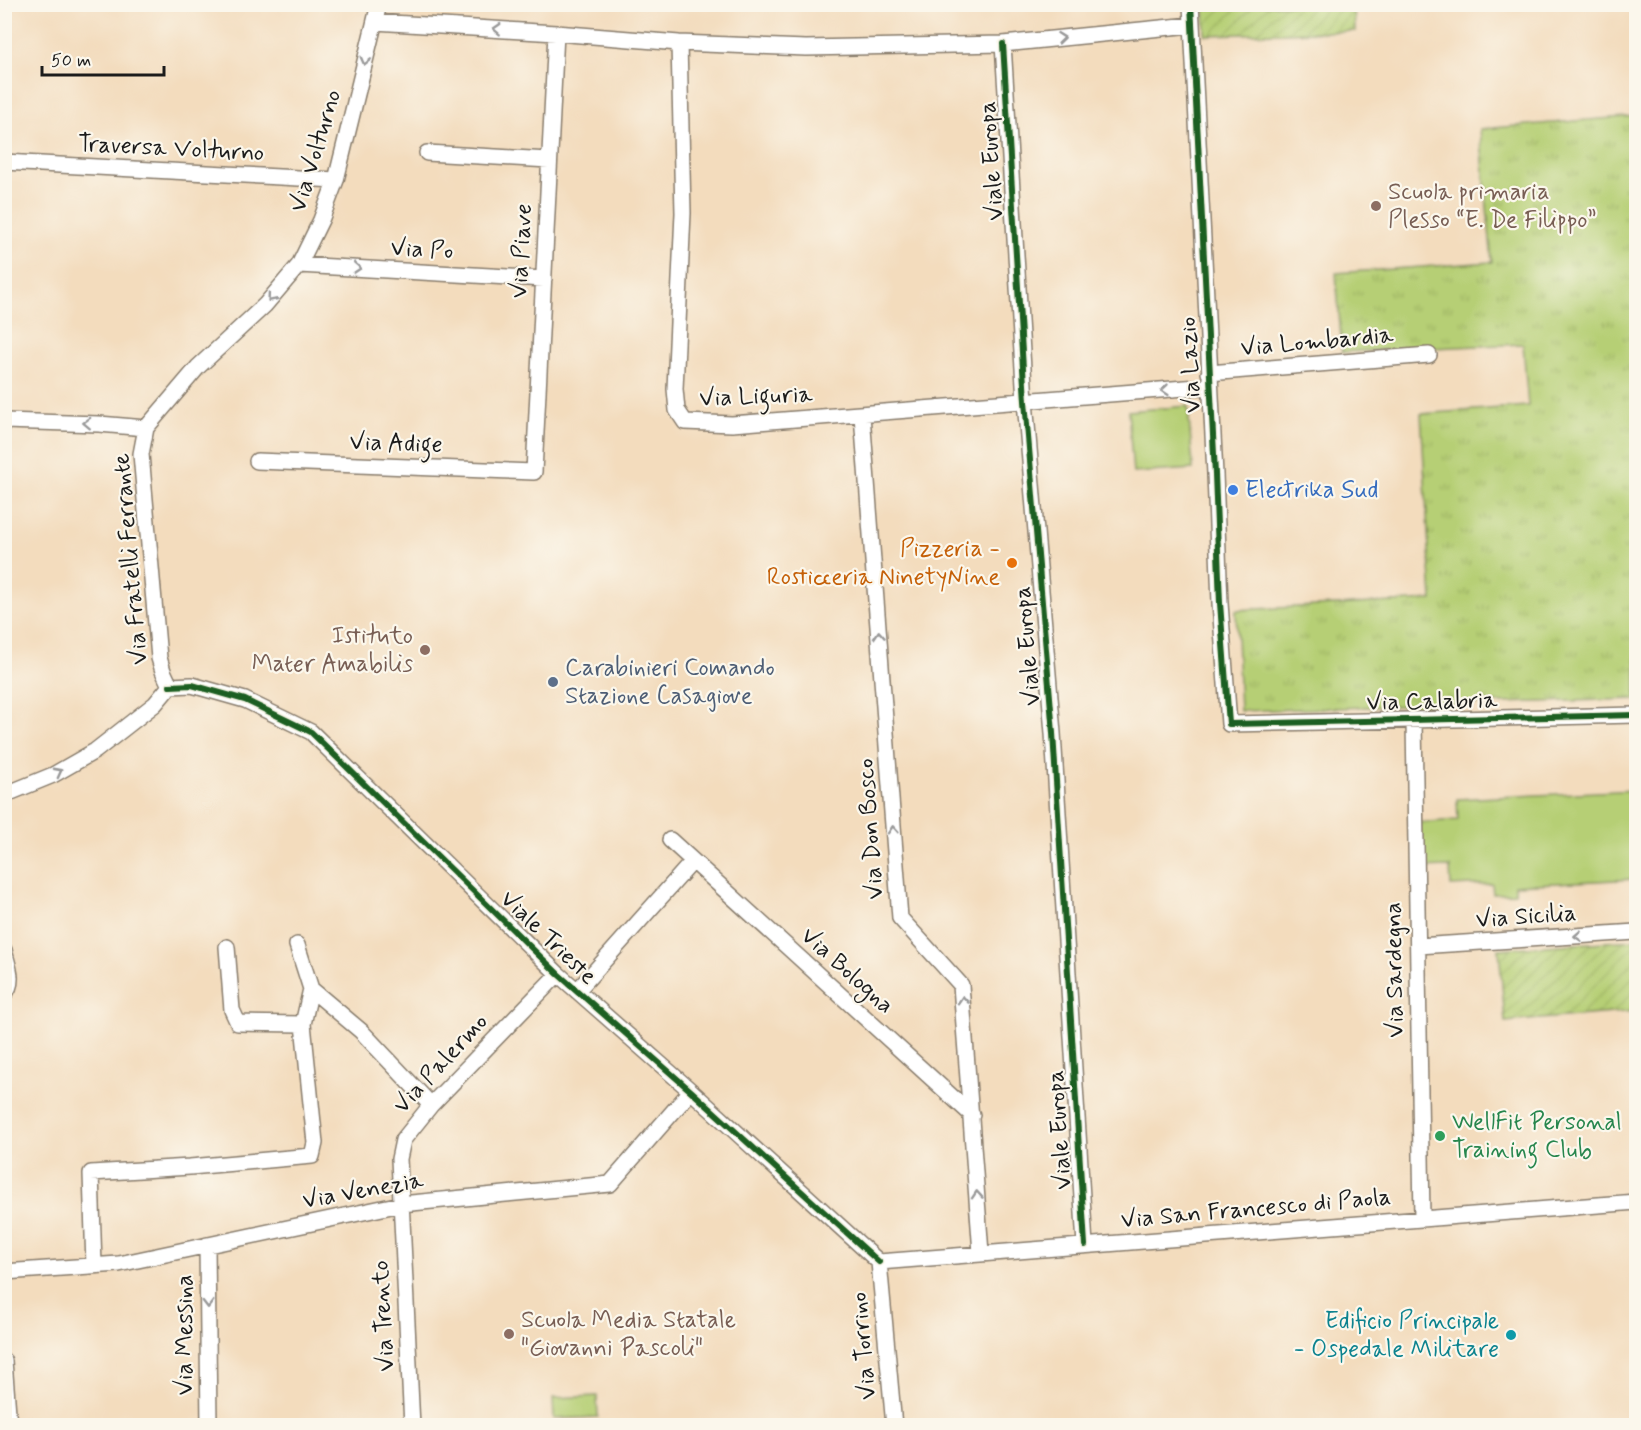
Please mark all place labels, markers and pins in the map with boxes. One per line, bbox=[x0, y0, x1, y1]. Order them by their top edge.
place label: Scuola primaria Plesso “E. De Filippo” bbox=[1388, 177, 1597, 236]
marker: Scuola primaria Plesso “E. De Filippo” bbox=[1369, 199, 1383, 213]
place label: Electrika Sud bbox=[1245, 475, 1379, 506]
marker: Electrika Sud bbox=[1226, 483, 1240, 497]
place label: Pizzeria - Rosticceria NinetyNine bbox=[767, 534, 1000, 593]
marker: Pizzeria - Rosticceria NinetyNine bbox=[1005, 556, 1019, 570]
place label: Istituto Mater Amabilis bbox=[252, 621, 413, 680]
marker: Istituto Mater Amabilis bbox=[418, 643, 432, 657]
place label: Carabinieri Comando Stazione Casagiove bbox=[565, 653, 775, 712]
marker: Carabinieri Comando Stazione Casagiove bbox=[546, 675, 560, 689]
place label: WellFit Personal Training Club bbox=[1452, 1107, 1622, 1169]
marker: WellFit Personal Training Club bbox=[1433, 1129, 1447, 1143]
place label: Scuola Media Statale "Giovanni Pascoli" bbox=[521, 1305, 736, 1364]
place label: Edificio Principale - Ospedale Militare bbox=[1294, 1306, 1499, 1365]
marker: Scuola Media Statale "Giovanni Pascoli" bbox=[502, 1327, 516, 1341]
marker: Edificio Principale - Ospedale Militare bbox=[1504, 1328, 1518, 1342]

